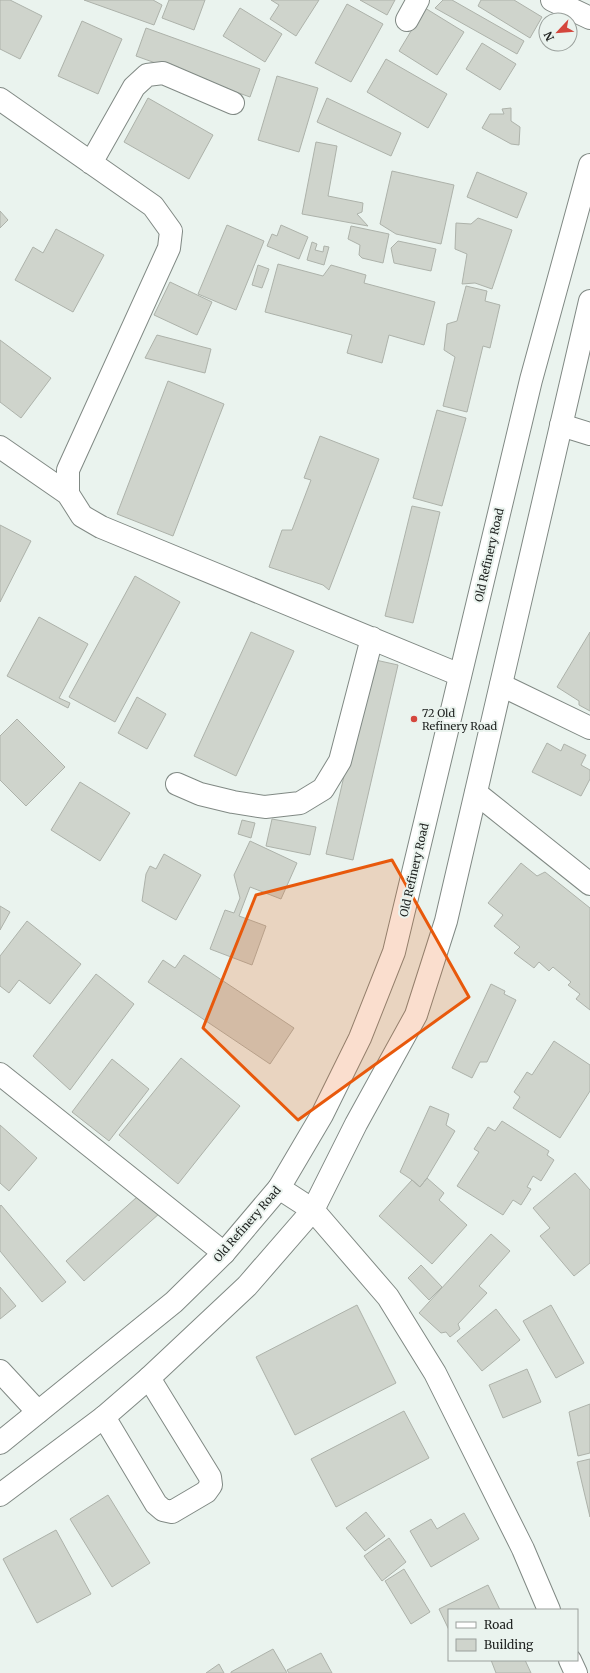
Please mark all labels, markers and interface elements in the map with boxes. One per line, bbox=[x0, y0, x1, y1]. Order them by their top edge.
north arrow bbox=[538, 12, 578, 52]
text: N bbox=[541, 29, 557, 43]
street label: Old Refinery Road bbox=[471, 507, 507, 603]
place label: 72 Old Refinery Road bbox=[422, 706, 497, 733]
marker: 72 Old Refinery Road bbox=[409, 714, 419, 724]
street label: Old Refinery Road bbox=[396, 822, 432, 918]
street label: Old Refinery Road bbox=[210, 1183, 284, 1265]
legend bbox=[448, 1609, 578, 1661]
text: Road bbox=[484, 1617, 513, 1632]
text: Building bbox=[484, 1637, 534, 1652]

